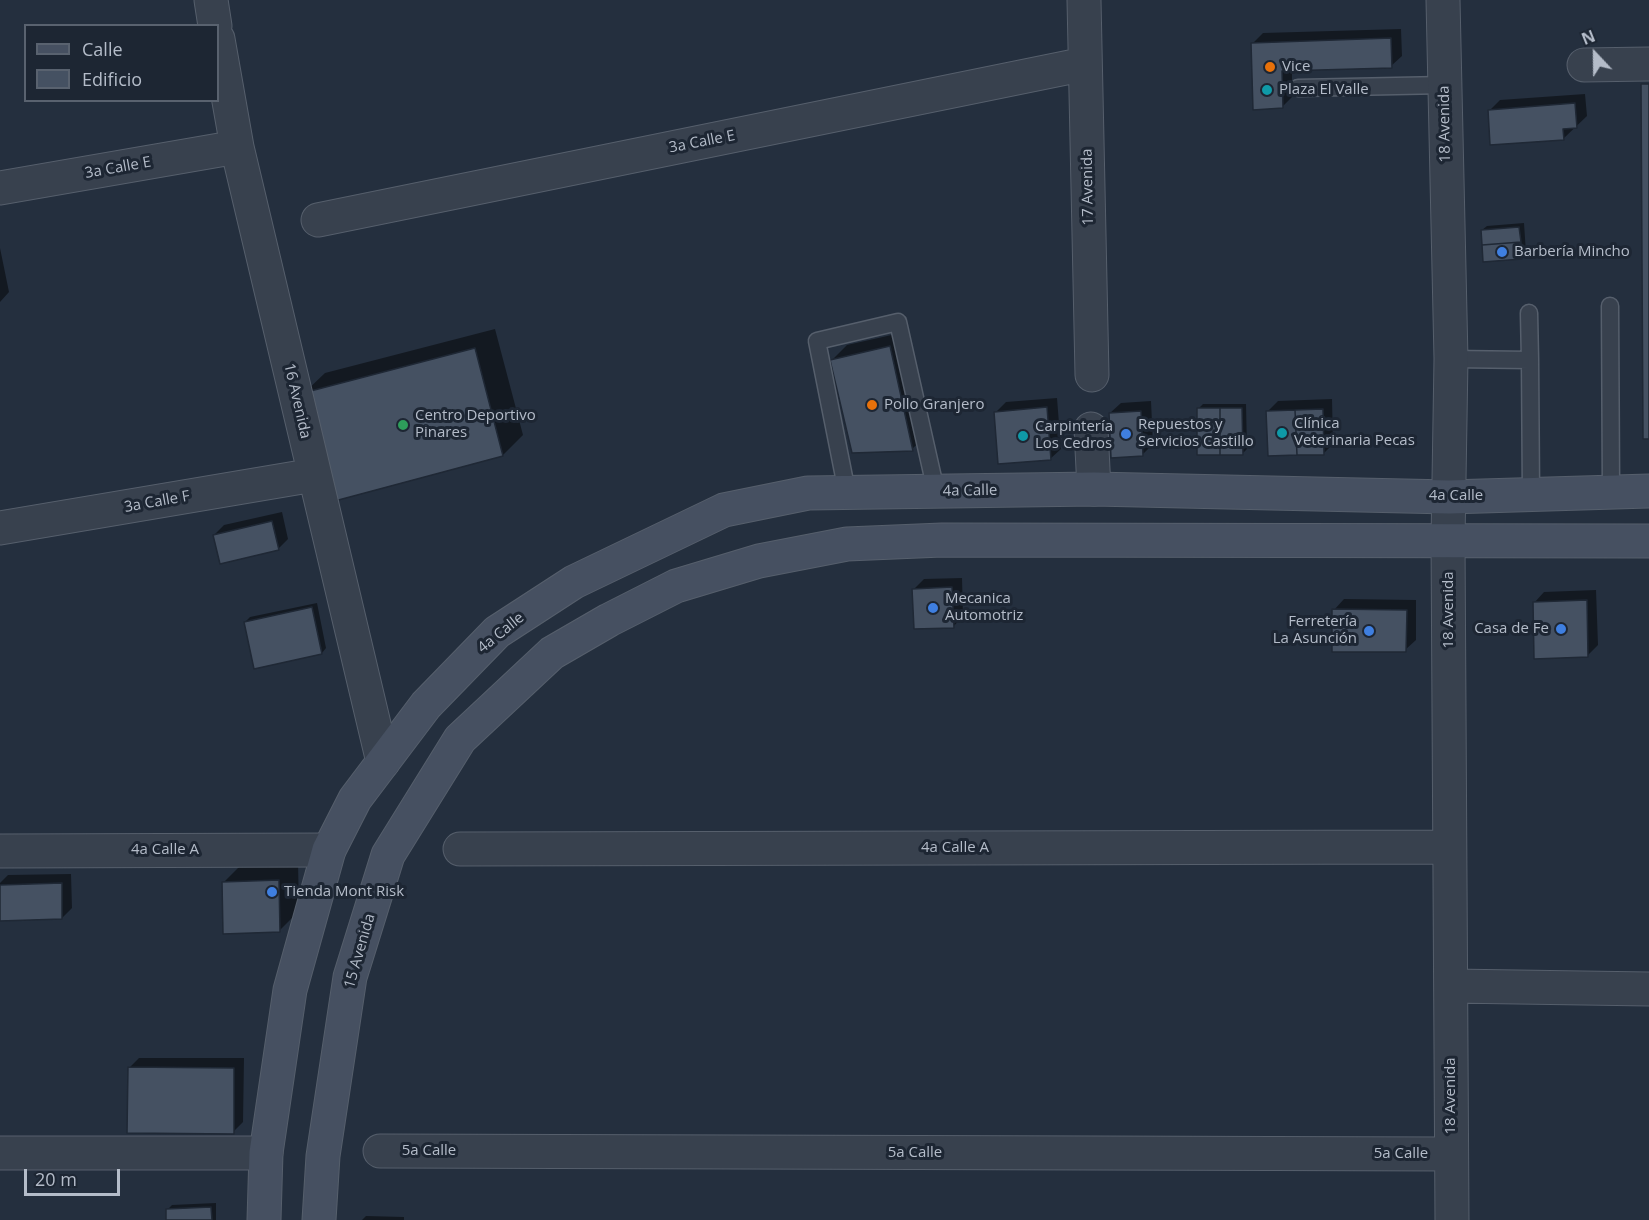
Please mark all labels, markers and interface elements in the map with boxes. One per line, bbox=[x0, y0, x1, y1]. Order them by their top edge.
legend bbox=[24, 24, 219, 102]
north arrow bbox=[1565, 24, 1625, 84]
text: N bbox=[1578, 25, 1598, 50]
text: Calle bbox=[82, 37, 123, 61]
place label: Vice bbox=[1282, 58, 1310, 76]
marker: Vice bbox=[1263, 60, 1277, 74]
text: Edificio bbox=[82, 67, 142, 91]
place label: Plaza El Valle bbox=[1279, 81, 1369, 99]
marker: Plaza El Valle bbox=[1260, 83, 1274, 97]
street label: 18 Avenida bbox=[1435, 85, 1455, 163]
street label: 3a Calle E bbox=[667, 127, 737, 157]
street label: 17 Avenida bbox=[1078, 148, 1098, 226]
street label: 3a Calle E bbox=[84, 153, 152, 183]
place label: Barbería Mincho bbox=[1514, 243, 1630, 261]
marker: Barbería Mincho bbox=[1495, 245, 1509, 259]
street label: 16 Avenida bbox=[280, 361, 314, 441]
place label: Pollo Granjero bbox=[884, 396, 984, 414]
marker: Pollo Granjero bbox=[865, 398, 879, 412]
place label: Centro Deportivo Pinares bbox=[415, 407, 536, 442]
place label: Clínica Veterinaria Pecas bbox=[1294, 415, 1415, 450]
place label: Repuestos y Servicios Castillo bbox=[1138, 416, 1254, 451]
marker: Centro Deportivo Pinares bbox=[396, 418, 410, 432]
place label: Carpintería Los Cedros bbox=[1035, 418, 1113, 453]
marker: Clínica Veterinaria Pecas bbox=[1275, 426, 1289, 440]
marker: Repuestos y Servicios Castillo bbox=[1119, 427, 1133, 441]
marker: Carpintería Los Cedros bbox=[1016, 429, 1030, 443]
street label: 4a Calle bbox=[943, 482, 997, 500]
street label: 3a Calle F bbox=[123, 487, 191, 517]
street label: 4a Calle bbox=[1429, 487, 1483, 505]
street label: 18 Avenida bbox=[1440, 572, 1458, 648]
place label: Mecanica Automotriz bbox=[945, 590, 1023, 625]
marker: Mecanica Automotriz bbox=[926, 601, 940, 615]
street label: 4a Calle bbox=[474, 609, 528, 657]
place label: Ferretería La Asunción bbox=[1273, 613, 1357, 648]
place label: Casa de Fe bbox=[1474, 620, 1549, 638]
marker: Casa de Fe bbox=[1554, 622, 1568, 636]
marker: Ferretería La Asunción bbox=[1362, 624, 1376, 638]
street label: 4a Calle A bbox=[921, 839, 989, 857]
street label: 4a Calle A bbox=[131, 841, 199, 859]
place label: Tienda Mont Risk bbox=[284, 883, 404, 901]
marker: Tienda Mont Risk bbox=[265, 885, 279, 899]
street label: 15 Avenida bbox=[341, 912, 379, 990]
street label: 18 Avenida bbox=[1442, 1058, 1460, 1134]
street label: 5a Calle bbox=[402, 1142, 456, 1160]
street label: 5a Calle bbox=[888, 1144, 942, 1162]
street label: 5a Calle bbox=[1374, 1145, 1428, 1163]
scale bar bbox=[27, 1157, 123, 1195]
text: 20 m bbox=[35, 1167, 77, 1191]

